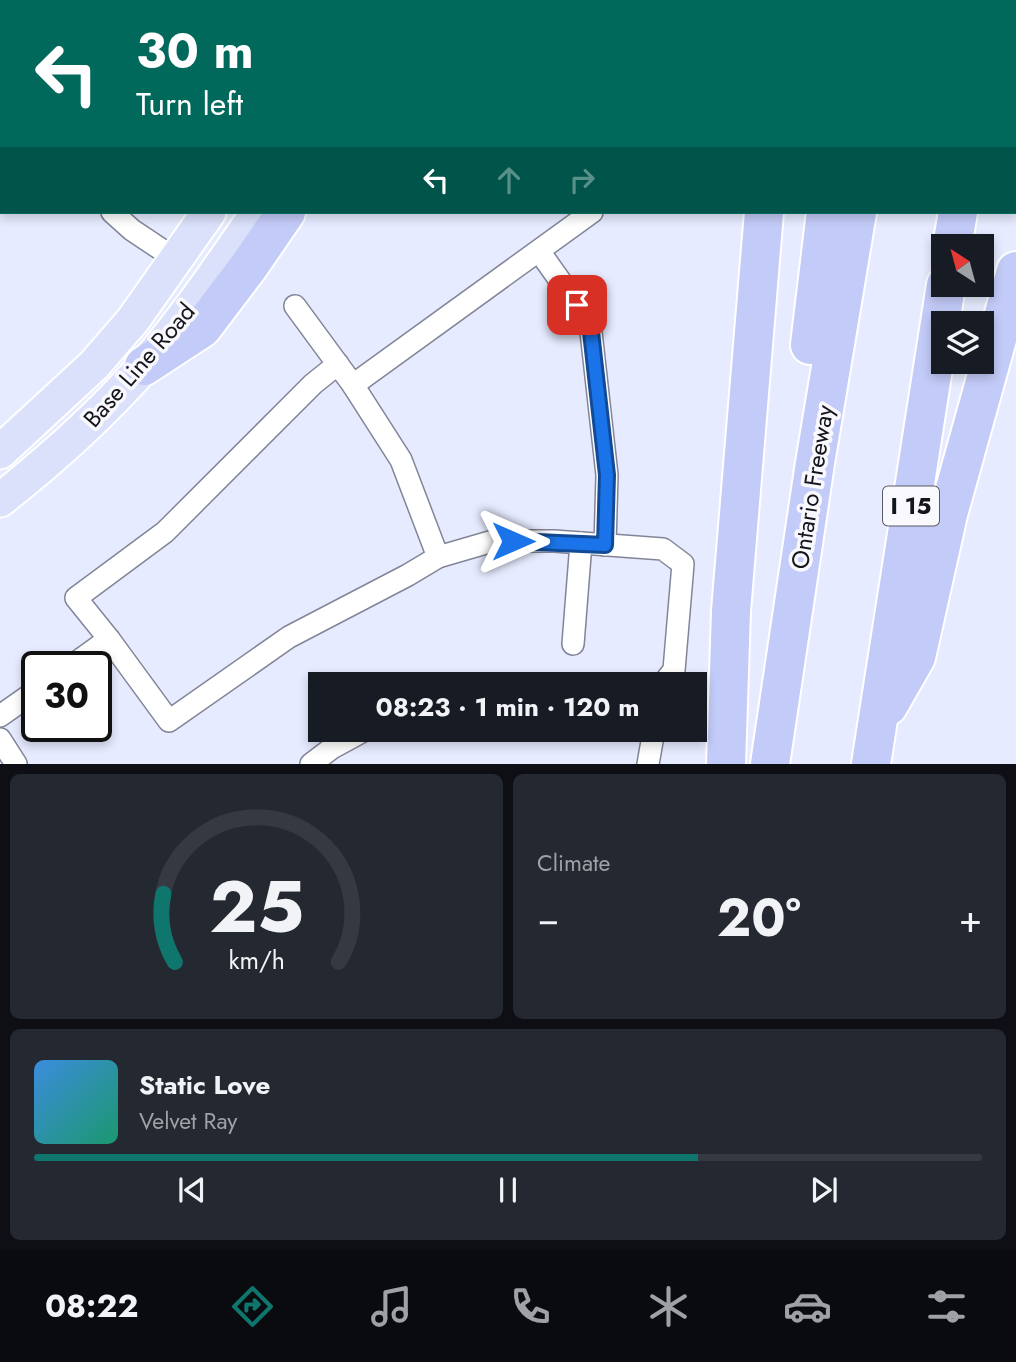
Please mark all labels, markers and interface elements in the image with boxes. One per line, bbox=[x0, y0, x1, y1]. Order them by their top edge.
text: 30 m bbox=[136, 16, 254, 86]
icon: left bbox=[21, 28, 112, 119]
text: Turn left bbox=[136, 81, 243, 127]
icon: left bbox=[417, 161, 455, 199]
icon: ahead bbox=[490, 161, 528, 199]
icon: right bbox=[563, 161, 601, 199]
north arrow bbox=[931, 234, 994, 298]
map controls bbox=[931, 234, 994, 374]
pin bbox=[547, 275, 607, 335]
icon: arrive bbox=[558, 286, 596, 324]
street label: Base Line Road bbox=[75, 295, 203, 435]
button: layers bbox=[931, 311, 994, 374]
street label: Ontario Freeway bbox=[782, 402, 842, 572]
road number: I 15 bbox=[883, 486, 939, 526]
position arrow bbox=[476, 504, 550, 578]
speed limit sign: 30 bbox=[21, 651, 112, 742]
text: 08:23 · 1 min · 120 m bbox=[375, 688, 640, 726]
text: Climate bbox=[537, 846, 610, 880]
text: 25 bbox=[209, 855, 304, 960]
text: 20° bbox=[717, 880, 801, 956]
text: − bbox=[537, 891, 559, 946]
text: + bbox=[959, 891, 982, 946]
text: km/h bbox=[228, 942, 285, 978]
text: Static Love bbox=[139, 1066, 271, 1104]
text: Velvet Ray bbox=[139, 1104, 237, 1138]
icon: previous bbox=[173, 1171, 211, 1209]
icon: pause bbox=[489, 1171, 527, 1209]
icon: next bbox=[805, 1171, 843, 1209]
icon: directions bbox=[228, 1282, 277, 1331]
icon: music bbox=[367, 1282, 416, 1331]
icon: phone bbox=[506, 1282, 555, 1331]
icon: climate bbox=[644, 1282, 693, 1331]
icon: car bbox=[783, 1282, 832, 1331]
icon: filters bbox=[922, 1282, 971, 1331]
text: 08:22 bbox=[45, 1283, 138, 1329]

